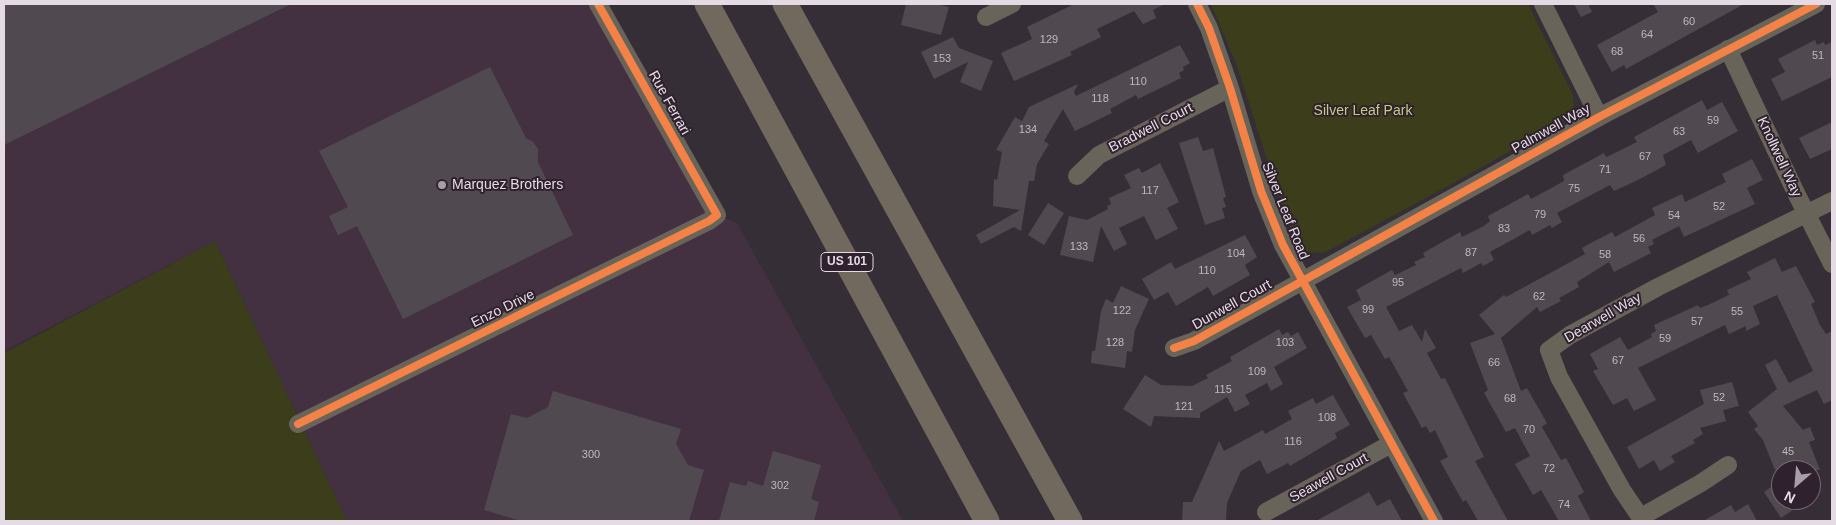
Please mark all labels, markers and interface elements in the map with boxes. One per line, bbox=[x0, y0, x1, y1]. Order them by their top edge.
house number: 60 bbox=[1683, 15, 1695, 29]
house number: 64 bbox=[1641, 28, 1653, 42]
house number: 129 bbox=[1040, 33, 1058, 47]
house number: 68 bbox=[1611, 45, 1623, 59]
house number: 51 bbox=[1812, 49, 1824, 63]
house number: 153 bbox=[933, 52, 951, 66]
street label: Rue Ferrari bbox=[644, 68, 694, 138]
house number: 110 bbox=[1129, 75, 1147, 89]
house number: 118 bbox=[1091, 92, 1109, 106]
street label: Bradwell Court bbox=[1106, 100, 1196, 156]
street label: Palmwell Way bbox=[1509, 100, 1593, 158]
park label: Silver Leaf Park bbox=[1314, 103, 1412, 119]
house number: 59 bbox=[1707, 114, 1719, 128]
street label: Knollwell Way bbox=[1753, 114, 1805, 200]
house number: 134 bbox=[1019, 123, 1037, 137]
house number: 63 bbox=[1673, 125, 1685, 139]
house number: 67 bbox=[1639, 150, 1651, 164]
street label: Silver Leaf Road bbox=[1258, 160, 1312, 262]
house number: 71 bbox=[1599, 163, 1611, 177]
place label: Marquez Brothers bbox=[452, 177, 563, 193]
marker: Marquez Brothers bbox=[436, 179, 448, 191]
house number: 75 bbox=[1568, 182, 1580, 196]
house number: 117 bbox=[1141, 184, 1159, 198]
house number: 52 bbox=[1713, 200, 1725, 214]
house number: 79 bbox=[1534, 208, 1546, 222]
house number: 54 bbox=[1668, 209, 1680, 223]
house number: 83 bbox=[1498, 222, 1510, 236]
house number: 56 bbox=[1633, 232, 1645, 246]
house number: 133 bbox=[1070, 240, 1088, 254]
house number: 87 bbox=[1465, 246, 1477, 260]
house number: 104 bbox=[1227, 247, 1245, 261]
house number: 58 bbox=[1599, 248, 1611, 262]
road number: US 101 bbox=[821, 252, 873, 272]
house number: 110 bbox=[1198, 264, 1216, 278]
street label: Dunwell Court bbox=[1189, 276, 1275, 334]
house number: 95 bbox=[1392, 276, 1404, 290]
street label: Enzo Drive bbox=[469, 286, 537, 332]
street label: Dearwell Way bbox=[1562, 289, 1644, 347]
house number: 62 bbox=[1533, 290, 1545, 304]
house number: 99 bbox=[1362, 303, 1374, 317]
house number: 122 bbox=[1113, 304, 1131, 318]
house number: 55 bbox=[1731, 305, 1743, 319]
house number: 57 bbox=[1691, 315, 1703, 329]
house number: 59 bbox=[1659, 332, 1671, 346]
house number: 128 bbox=[1106, 336, 1124, 350]
house number: 103 bbox=[1276, 336, 1294, 350]
house number: 67 bbox=[1612, 354, 1624, 368]
house number: 66 bbox=[1488, 356, 1500, 370]
house number: 109 bbox=[1248, 365, 1266, 379]
house number: 115 bbox=[1214, 383, 1232, 397]
house number: 52 bbox=[1713, 391, 1725, 405]
house number: 68 bbox=[1504, 392, 1516, 406]
house number: 121 bbox=[1175, 400, 1193, 414]
house number: 108 bbox=[1318, 411, 1336, 425]
house number: 70 bbox=[1523, 423, 1535, 437]
house number: 116 bbox=[1284, 435, 1302, 449]
house number: 45 bbox=[1782, 445, 1794, 459]
house number: 300 bbox=[582, 448, 600, 462]
street label: Seawell Court bbox=[1287, 450, 1371, 506]
north arrow bbox=[1771, 460, 1821, 510]
house number: 72 bbox=[1543, 462, 1555, 476]
house number: 302 bbox=[771, 479, 789, 493]
text: N bbox=[1782, 488, 1798, 507]
house number: 74 bbox=[1558, 498, 1570, 512]

